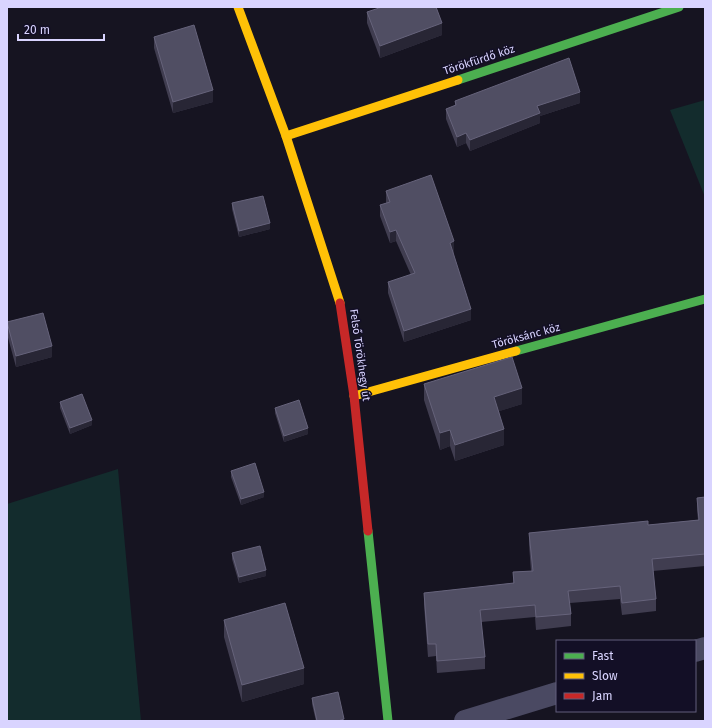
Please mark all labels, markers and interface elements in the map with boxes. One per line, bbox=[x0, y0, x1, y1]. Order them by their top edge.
scale bar bbox=[18, 16, 104, 42]
text: 20 m bbox=[24, 23, 50, 37]
street label: Törökfürdő köz bbox=[442, 42, 516, 78]
street label: Felső Törökhegy út bbox=[347, 308, 373, 402]
street label: Töröksánc köz bbox=[491, 321, 562, 351]
legend bbox=[556, 640, 696, 712]
text: Fast bbox=[592, 649, 614, 663]
text: Slow bbox=[592, 669, 618, 683]
text: Jam bbox=[592, 689, 612, 703]

